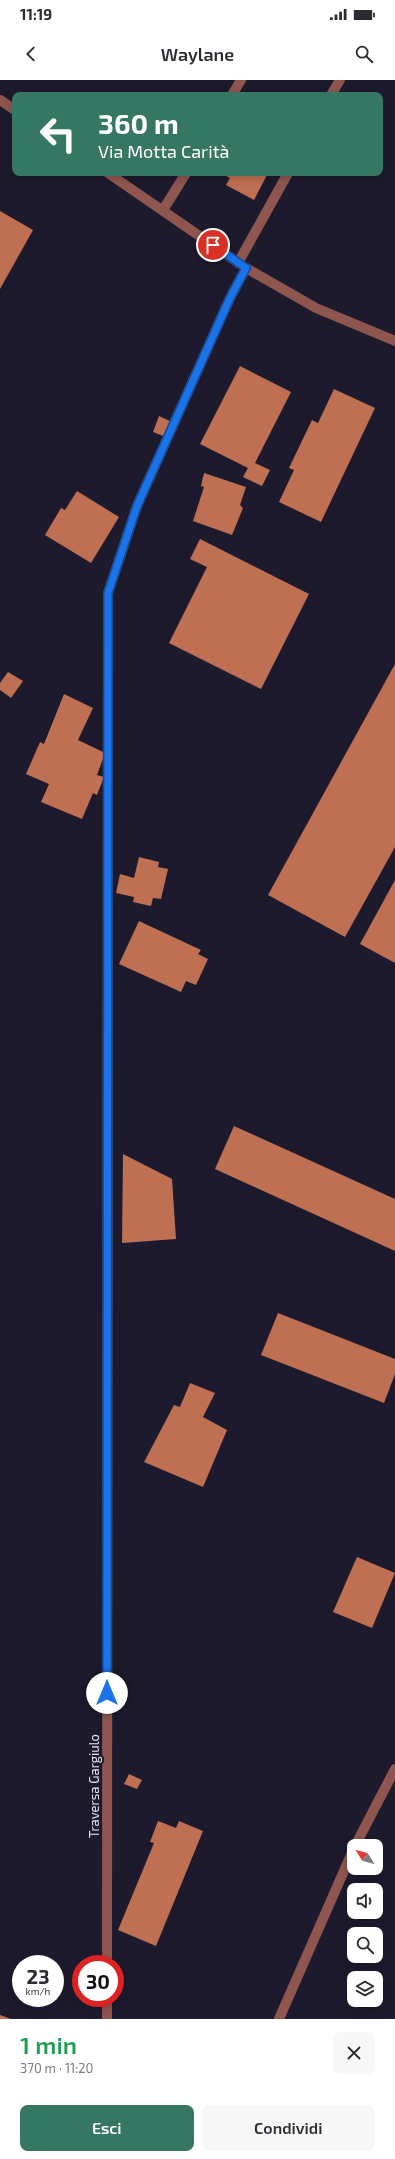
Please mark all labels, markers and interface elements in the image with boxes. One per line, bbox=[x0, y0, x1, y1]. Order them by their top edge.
text: 11:19 bbox=[20, 5, 52, 23]
icon: back bbox=[20, 43, 42, 65]
text: Waylane bbox=[161, 43, 234, 65]
icon: search bbox=[353, 43, 375, 65]
text: 360 m bbox=[98, 106, 179, 140]
icon: left bbox=[32, 108, 84, 160]
text: Via Motta Carità bbox=[98, 140, 230, 162]
pin bbox=[196, 228, 230, 262]
icon: arrive bbox=[202, 234, 224, 256]
position arrow bbox=[86, 1672, 128, 1714]
street label: Traversa Gargiulo bbox=[86, 1734, 102, 1838]
north arrow bbox=[347, 1839, 383, 1875]
map controls bbox=[347, 1839, 383, 2007]
button: sound bbox=[347, 1883, 383, 1919]
button: search bbox=[347, 1927, 383, 1963]
speed limit sign: 30 bbox=[72, 1955, 124, 2007]
text: 23 bbox=[27, 1964, 49, 1988]
button: layers bbox=[347, 1971, 383, 2007]
text: km/h bbox=[26, 1985, 50, 1997]
text: 1 min bbox=[20, 2030, 77, 2059]
button: close bbox=[333, 2032, 375, 2074]
text: 370 m · 11:20 bbox=[20, 2060, 93, 2076]
button: Esci bbox=[20, 2105, 194, 2151]
button: Condividi bbox=[202, 2105, 375, 2151]

